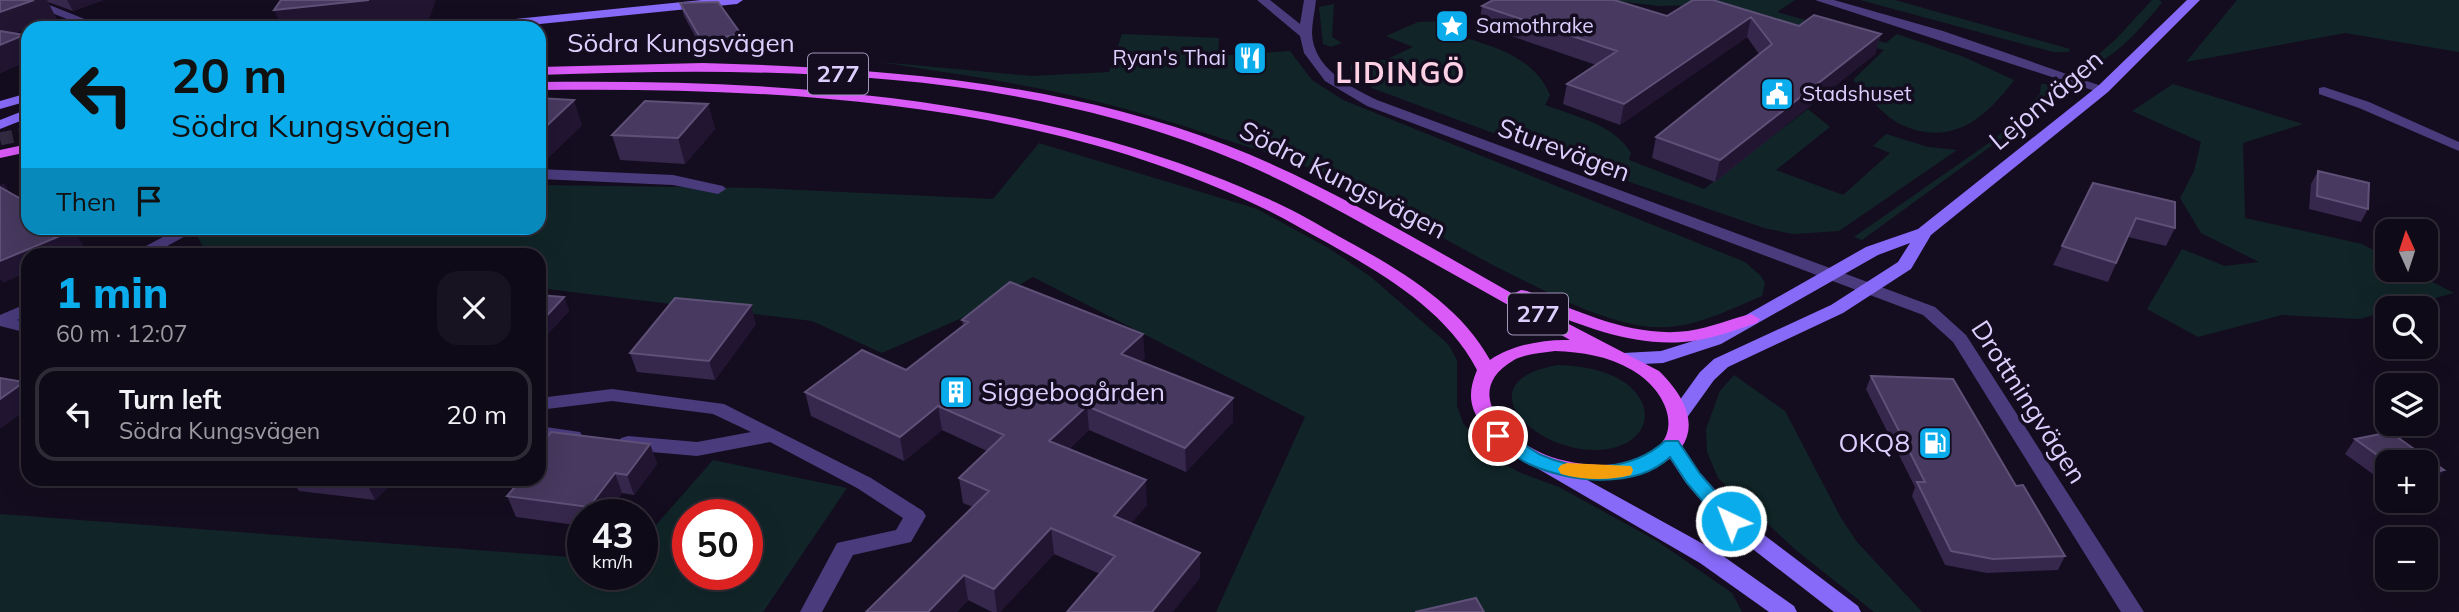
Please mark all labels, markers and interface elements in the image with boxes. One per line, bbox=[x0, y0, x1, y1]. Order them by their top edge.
place icon: Samothrake bbox=[1433, 7, 1471, 45]
place label: Samothrake bbox=[1476, 12, 1594, 38]
street label: Södra Kungsvägen bbox=[567, 26, 795, 59]
restaurant icon: Ryan's Thai bbox=[1231, 39, 1269, 77]
street label: Lejonvägen bbox=[1982, 42, 2109, 157]
text: 20 m bbox=[171, 44, 287, 105]
place label: Ryan's Thai bbox=[1113, 44, 1226, 70]
icon: left bbox=[56, 49, 147, 140]
road number: 277 bbox=[808, 54, 868, 94]
district label: LIDINGÖ bbox=[1336, 55, 1466, 90]
public building icon: Stadshuset bbox=[1758, 75, 1796, 113]
place label: Stadshuset bbox=[1802, 80, 1912, 106]
text: Södra Kungsvägen bbox=[171, 105, 451, 145]
street label: Sturevägen bbox=[1494, 110, 1635, 189]
street label: Södra Kungsvägen bbox=[1234, 113, 1452, 246]
icon: arrive bbox=[130, 182, 168, 220]
text: Then bbox=[56, 185, 116, 218]
north arrow bbox=[2375, 219, 2438, 282]
map controls bbox=[2375, 219, 2438, 590]
text: 1 min bbox=[56, 266, 169, 319]
button: close bbox=[437, 271, 511, 345]
road number: 277 bbox=[1508, 293, 1568, 334]
button: search bbox=[2375, 296, 2438, 359]
street label: Drottningvägen bbox=[1964, 314, 2094, 490]
text: 60 m · 12:07 bbox=[56, 319, 188, 348]
building icon: Siggebogården bbox=[937, 373, 975, 411]
button: layers bbox=[2375, 373, 2438, 436]
place label: Siggebogården bbox=[981, 375, 1165, 408]
text: Turn left bbox=[119, 383, 221, 416]
icon: left bbox=[60, 395, 98, 433]
text: 20 m bbox=[446, 398, 507, 431]
pin bbox=[1468, 406, 1528, 466]
text: Södra Kungsvägen bbox=[119, 416, 320, 445]
icon: arrive bbox=[1479, 417, 1517, 455]
fuel station icon: OKQ8 bbox=[1916, 424, 1954, 462]
place label: OKQ8 bbox=[1839, 426, 1910, 459]
button: + bbox=[2375, 450, 2438, 513]
position arrow bbox=[1694, 484, 1768, 558]
speed limit sign: 50 bbox=[672, 499, 763, 590]
text: 43 bbox=[591, 513, 634, 557]
button: − bbox=[2375, 527, 2438, 590]
text: km/h bbox=[592, 550, 633, 573]

